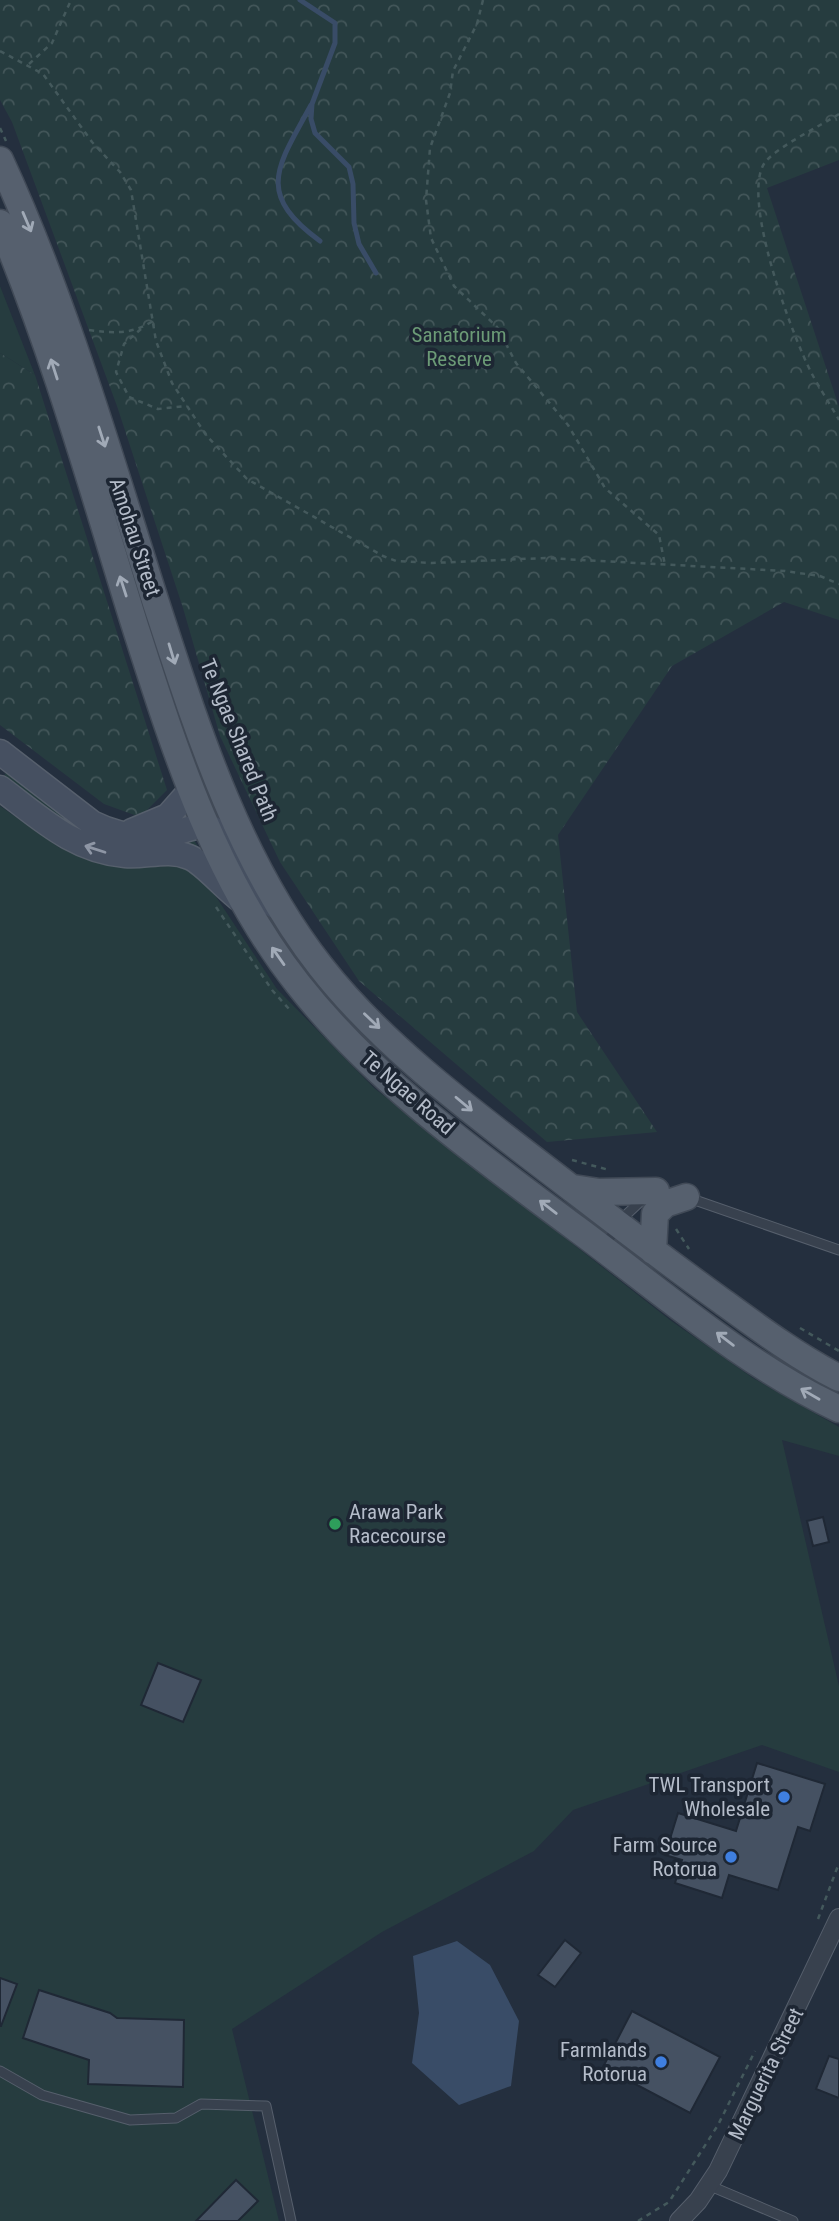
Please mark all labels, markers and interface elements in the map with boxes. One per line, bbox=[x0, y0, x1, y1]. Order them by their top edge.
one-way arrow bbox=[21, 211, 34, 233]
park label: Sanatorium Reserve bbox=[412, 323, 506, 371]
one-way arrow bbox=[47, 358, 60, 380]
one-way arrow bbox=[96, 426, 109, 448]
street label: Amohau Street bbox=[105, 475, 165, 599]
one-way arrow bbox=[115, 575, 128, 597]
one-way arrow bbox=[166, 642, 179, 664]
street label: Te Ngae Shared Path bbox=[195, 655, 283, 825]
one-way arrow bbox=[84, 841, 106, 854]
one-way arrow bbox=[271, 947, 285, 966]
one-way arrow bbox=[363, 1013, 380, 1030]
street label: Te Ngae Road bbox=[357, 1046, 459, 1140]
one-way arrow bbox=[455, 1096, 473, 1112]
one-way arrow bbox=[539, 1200, 558, 1215]
one-way arrow bbox=[716, 1332, 735, 1347]
one-way arrow bbox=[800, 1387, 820, 1401]
place label: Arawa Park Racecourse bbox=[349, 1500, 446, 1548]
marker: Arawa Park Racecourse bbox=[327, 1516, 343, 1532]
place label: TWL Transport Wholesale bbox=[649, 1773, 770, 1821]
marker: TWL Transport Wholesale bbox=[776, 1789, 792, 1805]
place label: Farm Source Rotorua bbox=[613, 1833, 717, 1881]
marker: Farm Source Rotorua bbox=[723, 1849, 739, 1865]
street label: Marguerita Street bbox=[724, 2004, 808, 2144]
place label: Farmlands Rotorua bbox=[560, 2038, 647, 2086]
marker: Farmlands Rotorua bbox=[653, 2054, 669, 2070]

